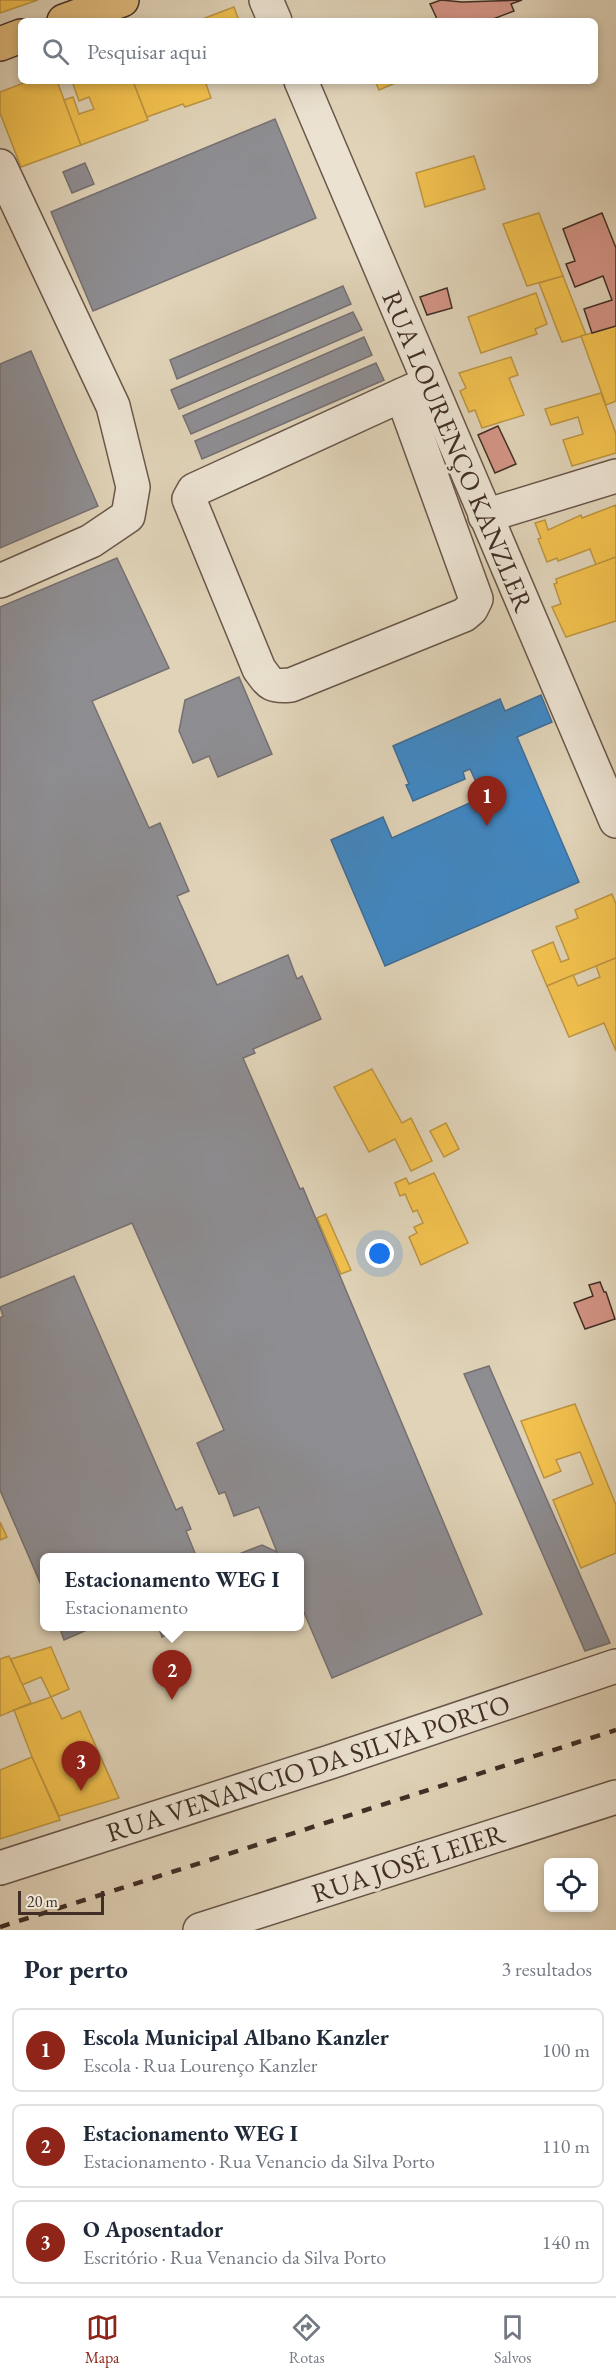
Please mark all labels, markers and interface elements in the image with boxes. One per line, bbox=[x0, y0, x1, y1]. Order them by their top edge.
search box bbox=[18, 18, 598, 84]
icon: search bbox=[39, 35, 72, 68]
text: Pesquisar aqui bbox=[87, 37, 207, 66]
street label: RUA LOURENÇO KANZLER bbox=[374, 285, 542, 618]
pin: 1 bbox=[468, 776, 506, 826]
your location bbox=[365, 1239, 394, 1268]
popup bbox=[40, 1553, 304, 1631]
text: Estacionamento WEG I bbox=[65, 1565, 279, 1594]
text: Estacionamento bbox=[65, 1594, 188, 1620]
pin: 2 bbox=[152, 1650, 192, 1700]
street label: RUA VENANCIO DA SILVA PORTO bbox=[102, 1686, 514, 1850]
pin: 3 bbox=[62, 1742, 100, 1791]
street label: RUA JOSÉ LEIER bbox=[307, 1815, 510, 1911]
map controls bbox=[544, 1858, 598, 1912]
button: locate bbox=[544, 1858, 598, 1912]
scale bar bbox=[18, 1888, 104, 1916]
text: 20 m bbox=[27, 1891, 58, 1912]
text: Por perto bbox=[24, 1952, 128, 1986]
text: 3 resultados bbox=[501, 1956, 592, 1982]
text: Escola Municipal Albano Kanzler bbox=[83, 2023, 389, 2052]
text: 1 bbox=[40, 2037, 51, 2063]
text: 100 m bbox=[542, 2037, 590, 2063]
text: Escola · Rua Lourenço Kanzler bbox=[83, 2052, 317, 2078]
text: Estacionamento WEG I bbox=[83, 2119, 298, 2148]
text: 2 bbox=[40, 2133, 51, 2159]
text: 110 m bbox=[542, 2133, 590, 2159]
text: Estacionamento · Rua Venancio da Silva Porto bbox=[83, 2148, 435, 2174]
text: O Aposentador bbox=[83, 2215, 223, 2244]
text: 3 bbox=[40, 2229, 51, 2255]
text: 140 m bbox=[542, 2229, 590, 2255]
text: Escritório · Rua Venancio da Silva Porto bbox=[83, 2244, 386, 2270]
tab: Mapa bbox=[85, 2311, 120, 2368]
tab: Rotas bbox=[289, 2311, 325, 2368]
tab: Salvos bbox=[494, 2311, 531, 2368]

